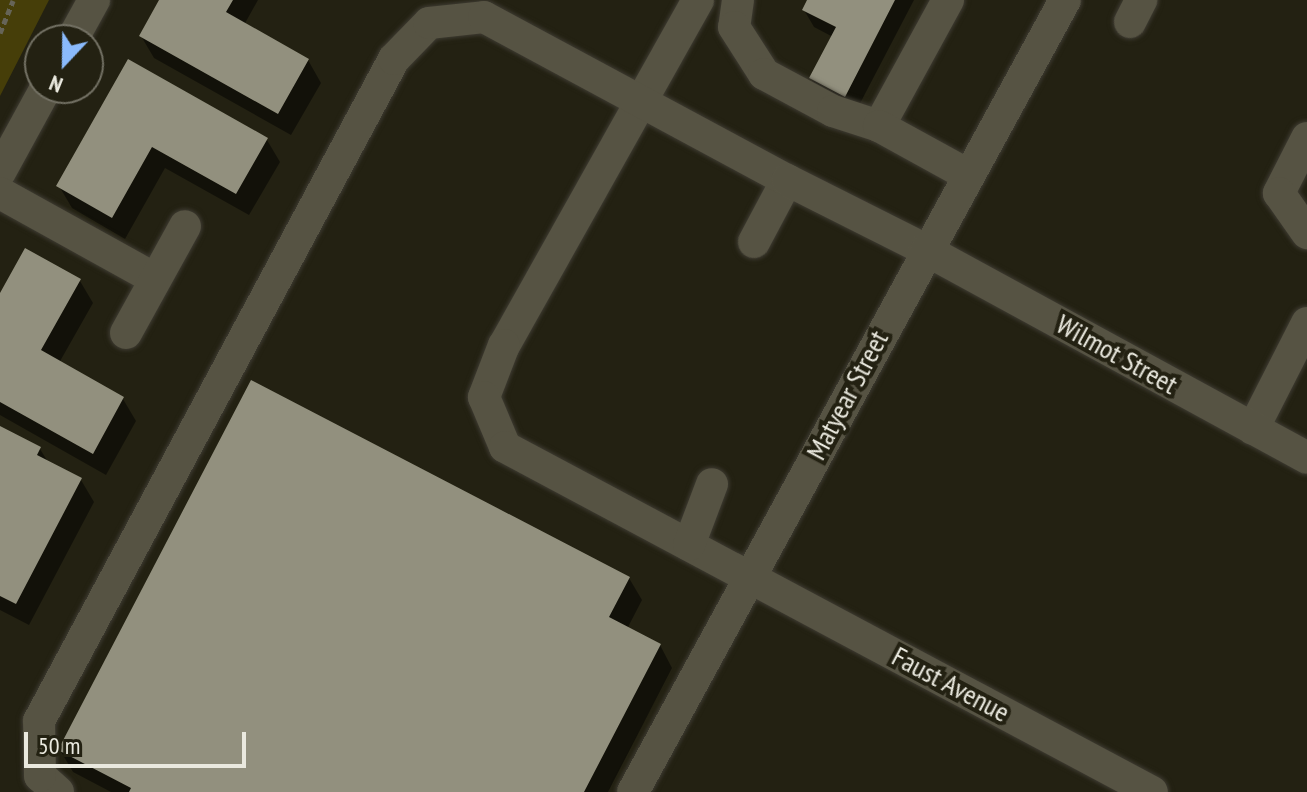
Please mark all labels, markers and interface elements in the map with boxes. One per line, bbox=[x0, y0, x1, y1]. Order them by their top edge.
north arrow bbox=[24, 24, 104, 104]
text: N bbox=[45, 69, 67, 100]
street label: Wilmot Street bbox=[1051, 307, 1183, 401]
street label: Matyear Street bbox=[799, 325, 895, 465]
street label: Faust Avenue bbox=[886, 639, 1016, 729]
scale bar bbox=[28, 716, 250, 766]
text: 50 m bbox=[38, 730, 80, 761]

